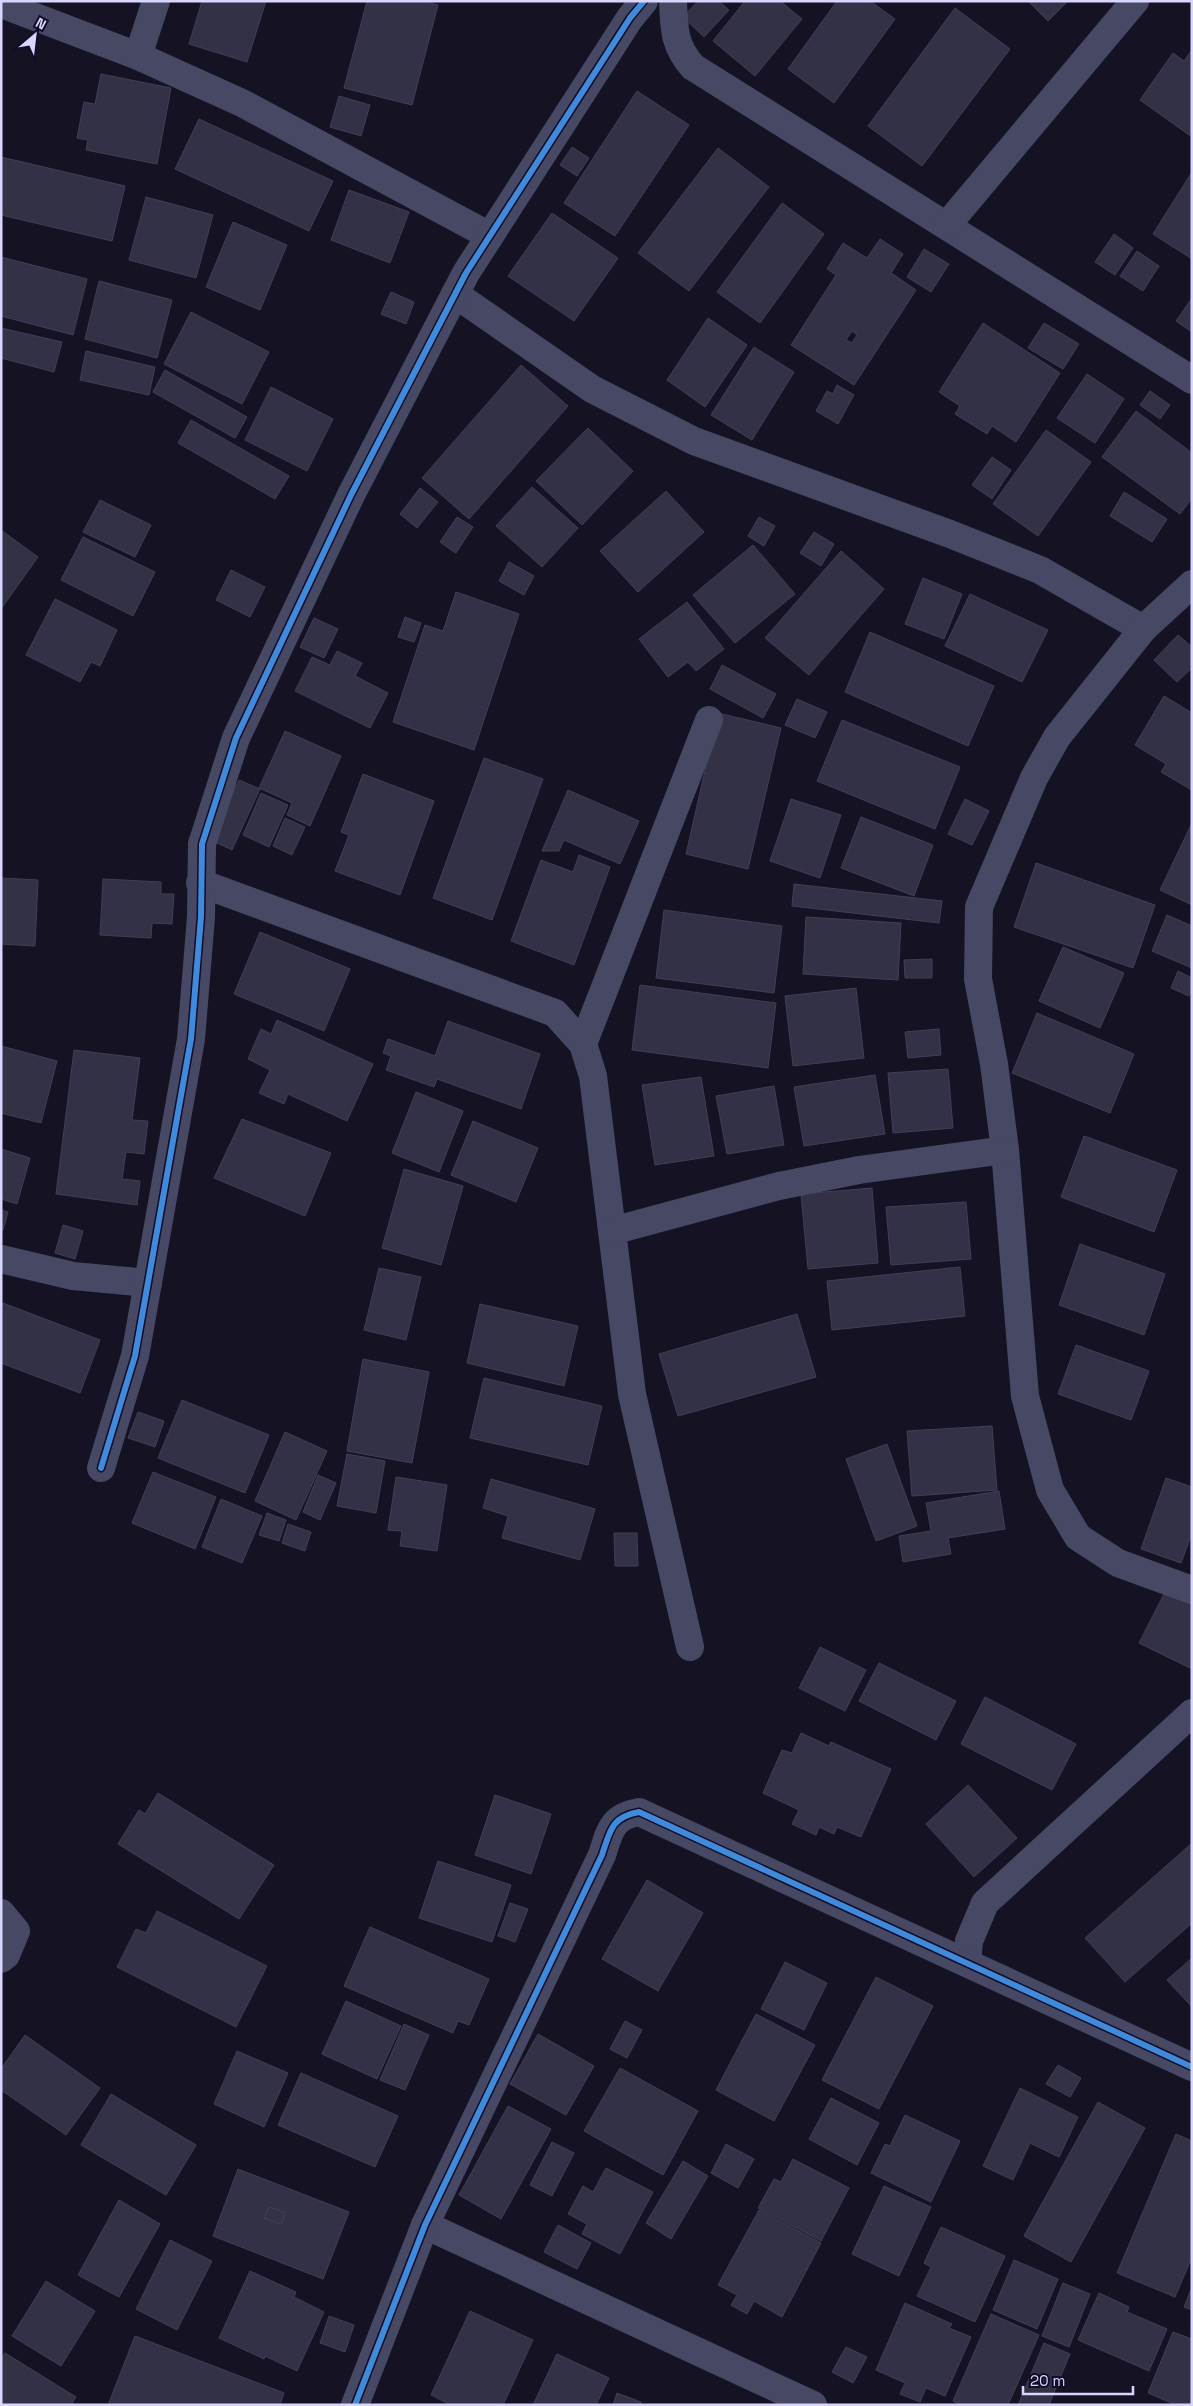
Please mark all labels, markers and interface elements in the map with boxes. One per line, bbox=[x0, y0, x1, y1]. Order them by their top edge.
north arrow bbox=[10, 10, 60, 60]
text: N bbox=[33, 13, 49, 34]
scale bar bbox=[1023, 2364, 1133, 2396]
text: 20 m bbox=[1030, 2371, 1065, 2390]

